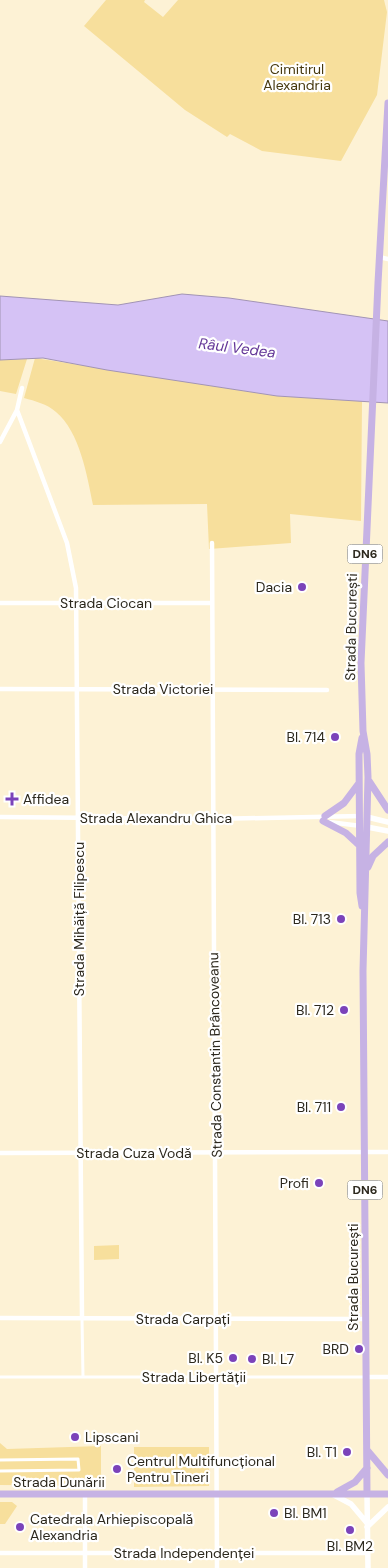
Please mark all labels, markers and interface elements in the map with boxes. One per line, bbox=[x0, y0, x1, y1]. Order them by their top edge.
park label: Cimitirul Alexandria bbox=[263, 60, 331, 94]
water label: Râul Vedea bbox=[197, 333, 277, 363]
road number: DN6 bbox=[348, 544, 382, 564]
street label: Strada București bbox=[341, 573, 361, 681]
place label: Dacia bbox=[256, 578, 292, 596]
marker: Dacia bbox=[296, 581, 308, 593]
street label: Strada Ciocan bbox=[60, 594, 152, 612]
street label: Strada Victoriei bbox=[113, 680, 213, 698]
place label: Bl. 714 bbox=[287, 728, 325, 746]
marker: Bl. 714 bbox=[329, 731, 341, 743]
place label: Affidea bbox=[23, 790, 69, 808]
marker: Affidea bbox=[5, 792, 19, 806]
street label: Strada Alexandru Ghica bbox=[80, 809, 232, 827]
street label: Strada Mihăiță Filipescu bbox=[70, 842, 88, 996]
place label: Bl. 713 bbox=[293, 910, 331, 928]
marker: Bl. 713 bbox=[335, 913, 347, 925]
street label: Strada Constantin Brâncoveanu bbox=[204, 952, 226, 1158]
place label: Bl. 712 bbox=[296, 1001, 334, 1019]
marker: Bl. 712 bbox=[338, 1004, 350, 1016]
place label: Bl. 711 bbox=[297, 1098, 331, 1116]
marker: Bl. 711 bbox=[335, 1101, 347, 1113]
street label: Strada Cuza Vodă bbox=[76, 1144, 192, 1162]
place label: Profi bbox=[280, 1174, 309, 1192]
marker: Profi bbox=[313, 1177, 325, 1189]
road number: DN6 bbox=[348, 1180, 382, 1200]
street label: Strada București bbox=[344, 1223, 362, 1331]
street label: Strada Carpați bbox=[136, 1310, 230, 1328]
place label: BRD bbox=[323, 1340, 349, 1358]
marker: BRD bbox=[353, 1343, 365, 1355]
place label: Bl. K5 bbox=[188, 1349, 223, 1367]
place label: Bl. L7 bbox=[262, 1350, 294, 1368]
marker: Bl. K5 bbox=[227, 1352, 239, 1364]
marker: Bl. L7 bbox=[246, 1353, 258, 1365]
street label: Strada Libertății bbox=[142, 1368, 246, 1386]
place label: Lipscani bbox=[85, 1428, 139, 1446]
marker: Lipscani bbox=[69, 1431, 81, 1443]
place label: Bl. T1 bbox=[307, 1443, 337, 1461]
marker: Bl. T1 bbox=[341, 1446, 353, 1458]
place label: Centrul Multifuncțional Pentru Tineri bbox=[127, 1452, 275, 1486]
marker: Centrul Multifuncțional Pentru Tineri bbox=[111, 1463, 123, 1475]
street label: Strada Dunării bbox=[13, 1473, 105, 1491]
place label: Bl. BM1 bbox=[284, 1504, 327, 1522]
marker: Bl. BM1 bbox=[268, 1507, 280, 1519]
place label: Catedrala Arhiepiscopală Alexandria bbox=[30, 1510, 193, 1544]
marker: Catedrala Arhiepiscopală Alexandria bbox=[14, 1521, 26, 1533]
marker: Bl. BM2 bbox=[344, 1524, 356, 1536]
place label: Bl. BM2 bbox=[327, 1537, 373, 1555]
street label: Strada Independenței bbox=[114, 1544, 254, 1562]

